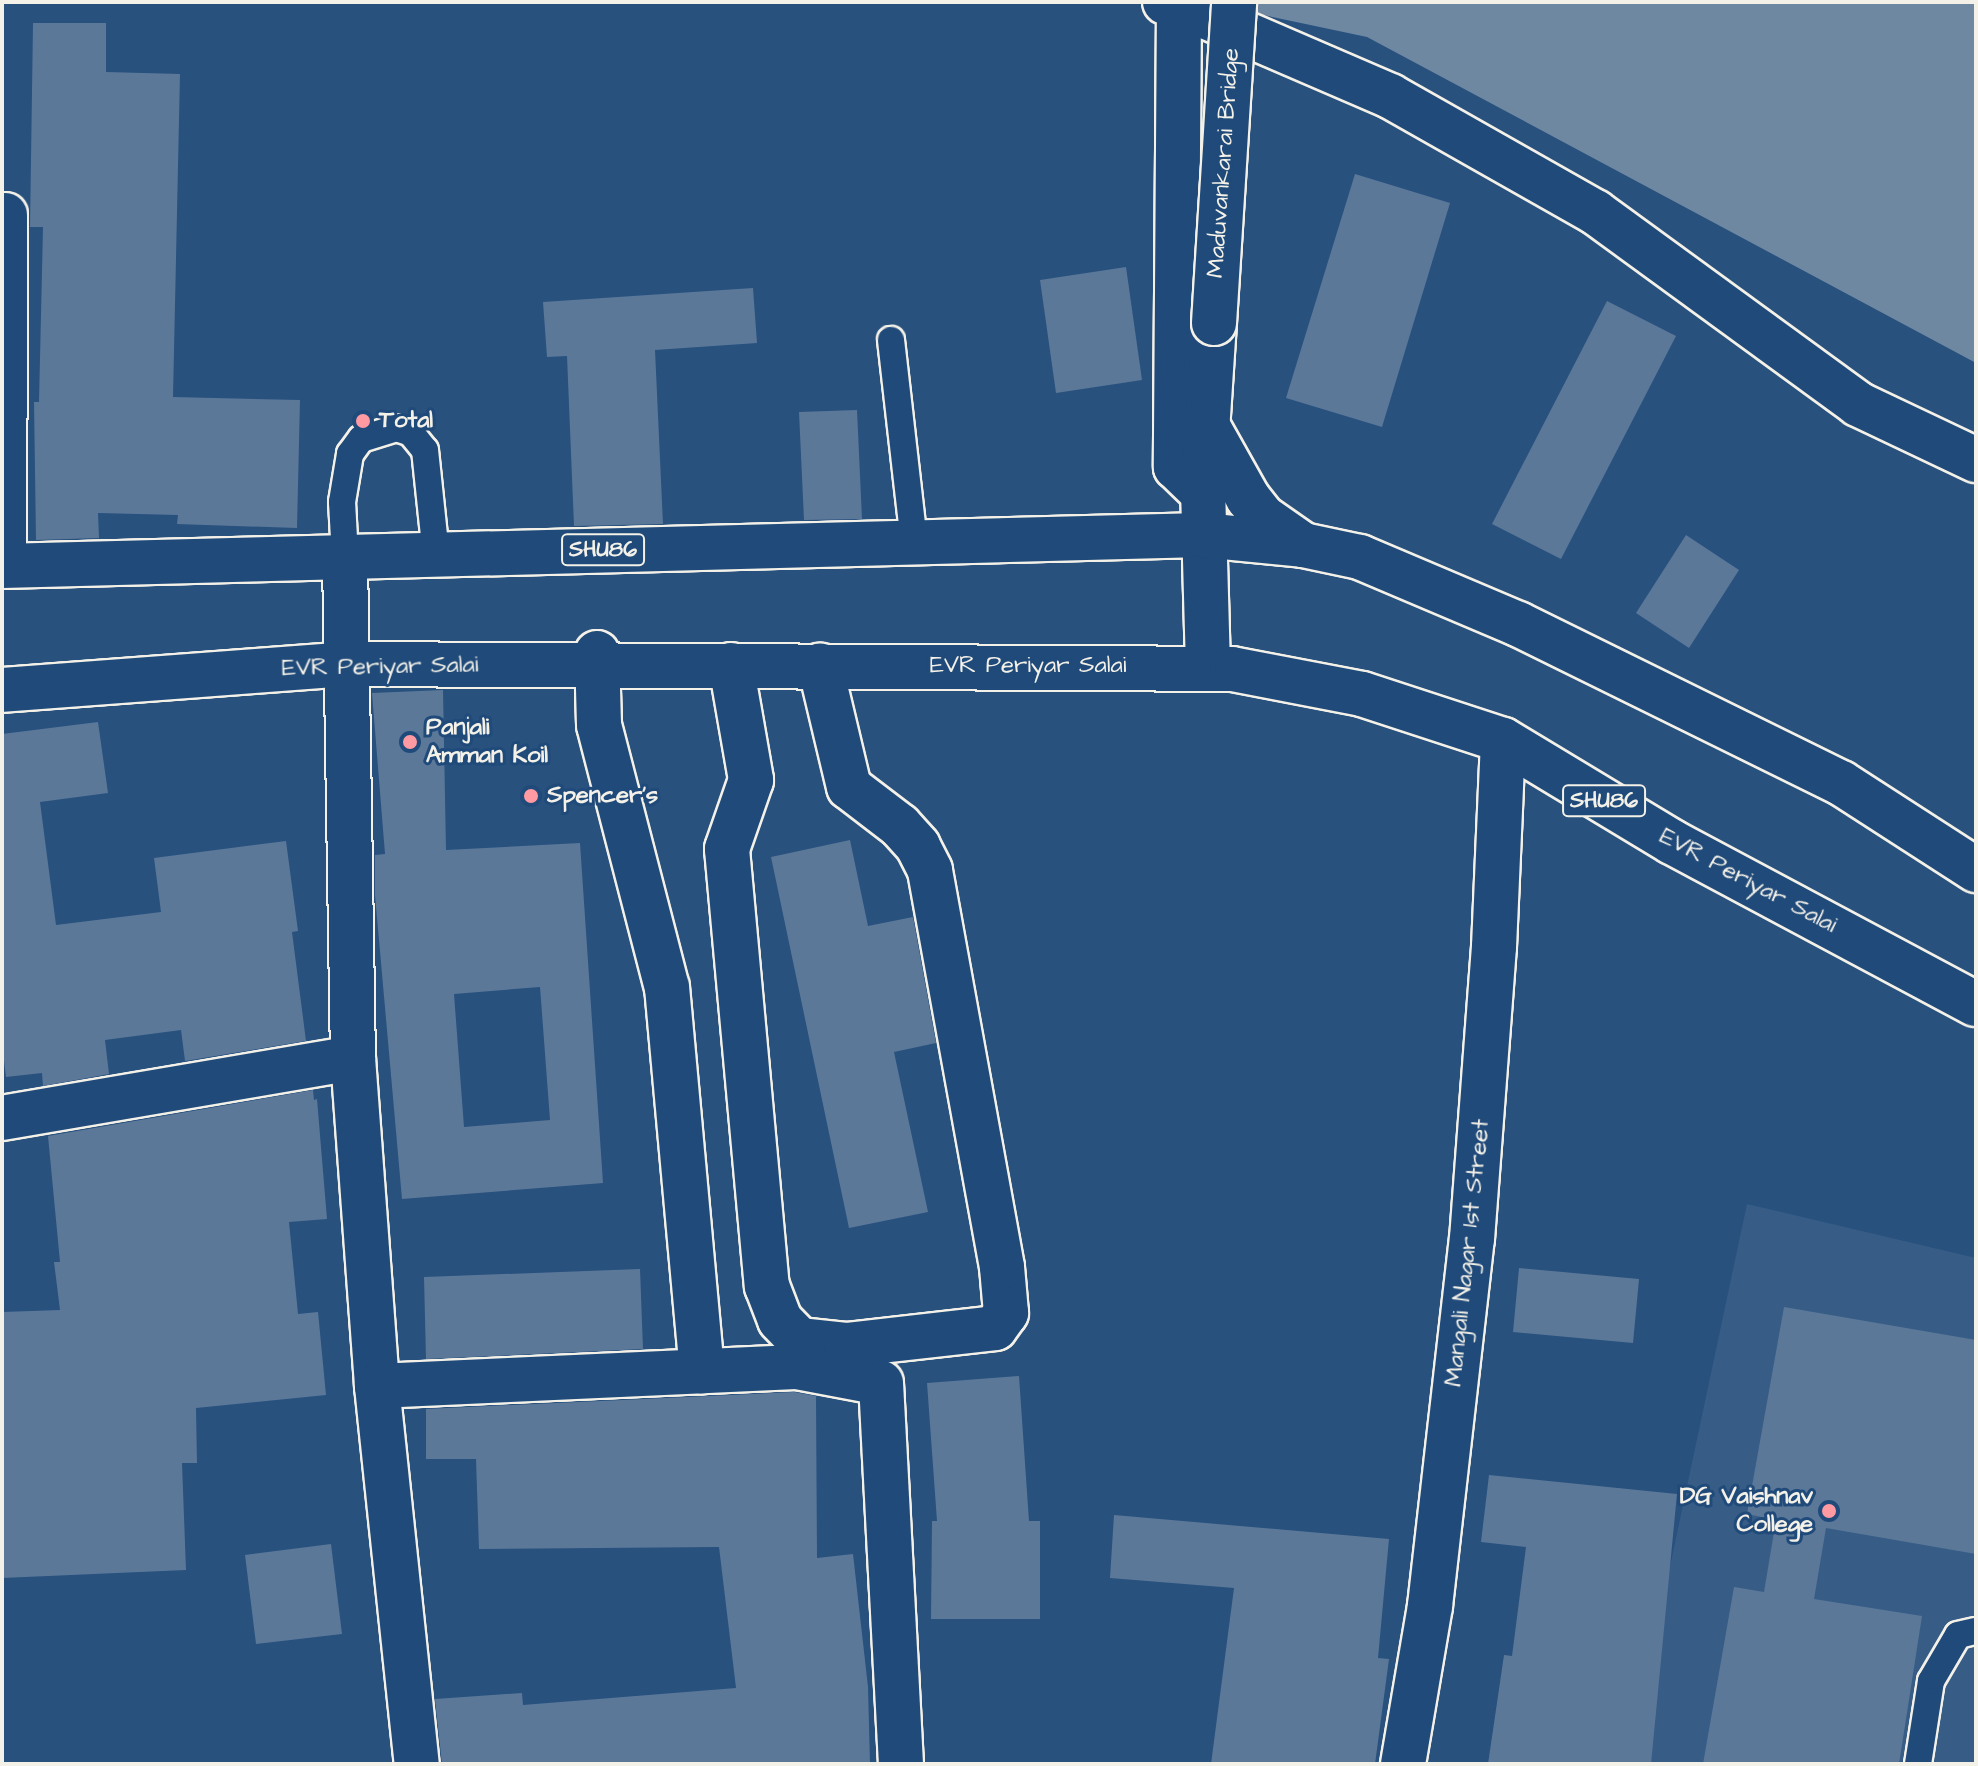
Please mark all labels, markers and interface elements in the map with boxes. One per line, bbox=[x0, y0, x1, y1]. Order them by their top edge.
street label: Maduvankarai Bridge bbox=[1202, 47, 1246, 279]
place label: Total bbox=[379, 407, 433, 435]
marker: Total bbox=[354, 412, 372, 430]
road number: SHU86 bbox=[561, 532, 645, 568]
street label: EVR Periyar Salai bbox=[281, 651, 479, 683]
street label: EVR Periyar Salai bbox=[930, 652, 1126, 680]
place label: Panjali Amman Koil bbox=[426, 714, 548, 770]
marker: Panjali Amman Koil bbox=[401, 733, 419, 751]
place label: Spencer's bbox=[547, 782, 658, 810]
road number: SHU86 bbox=[1562, 783, 1646, 819]
marker: Spencer's bbox=[522, 787, 540, 805]
street label: EVR Periyar Salai bbox=[1654, 822, 1842, 940]
street label: Mangali Nagar 1st Street bbox=[1440, 1118, 1496, 1388]
place label: DG Vaishnav College bbox=[1680, 1483, 1813, 1539]
marker: DG Vaishnav College bbox=[1820, 1502, 1838, 1520]

